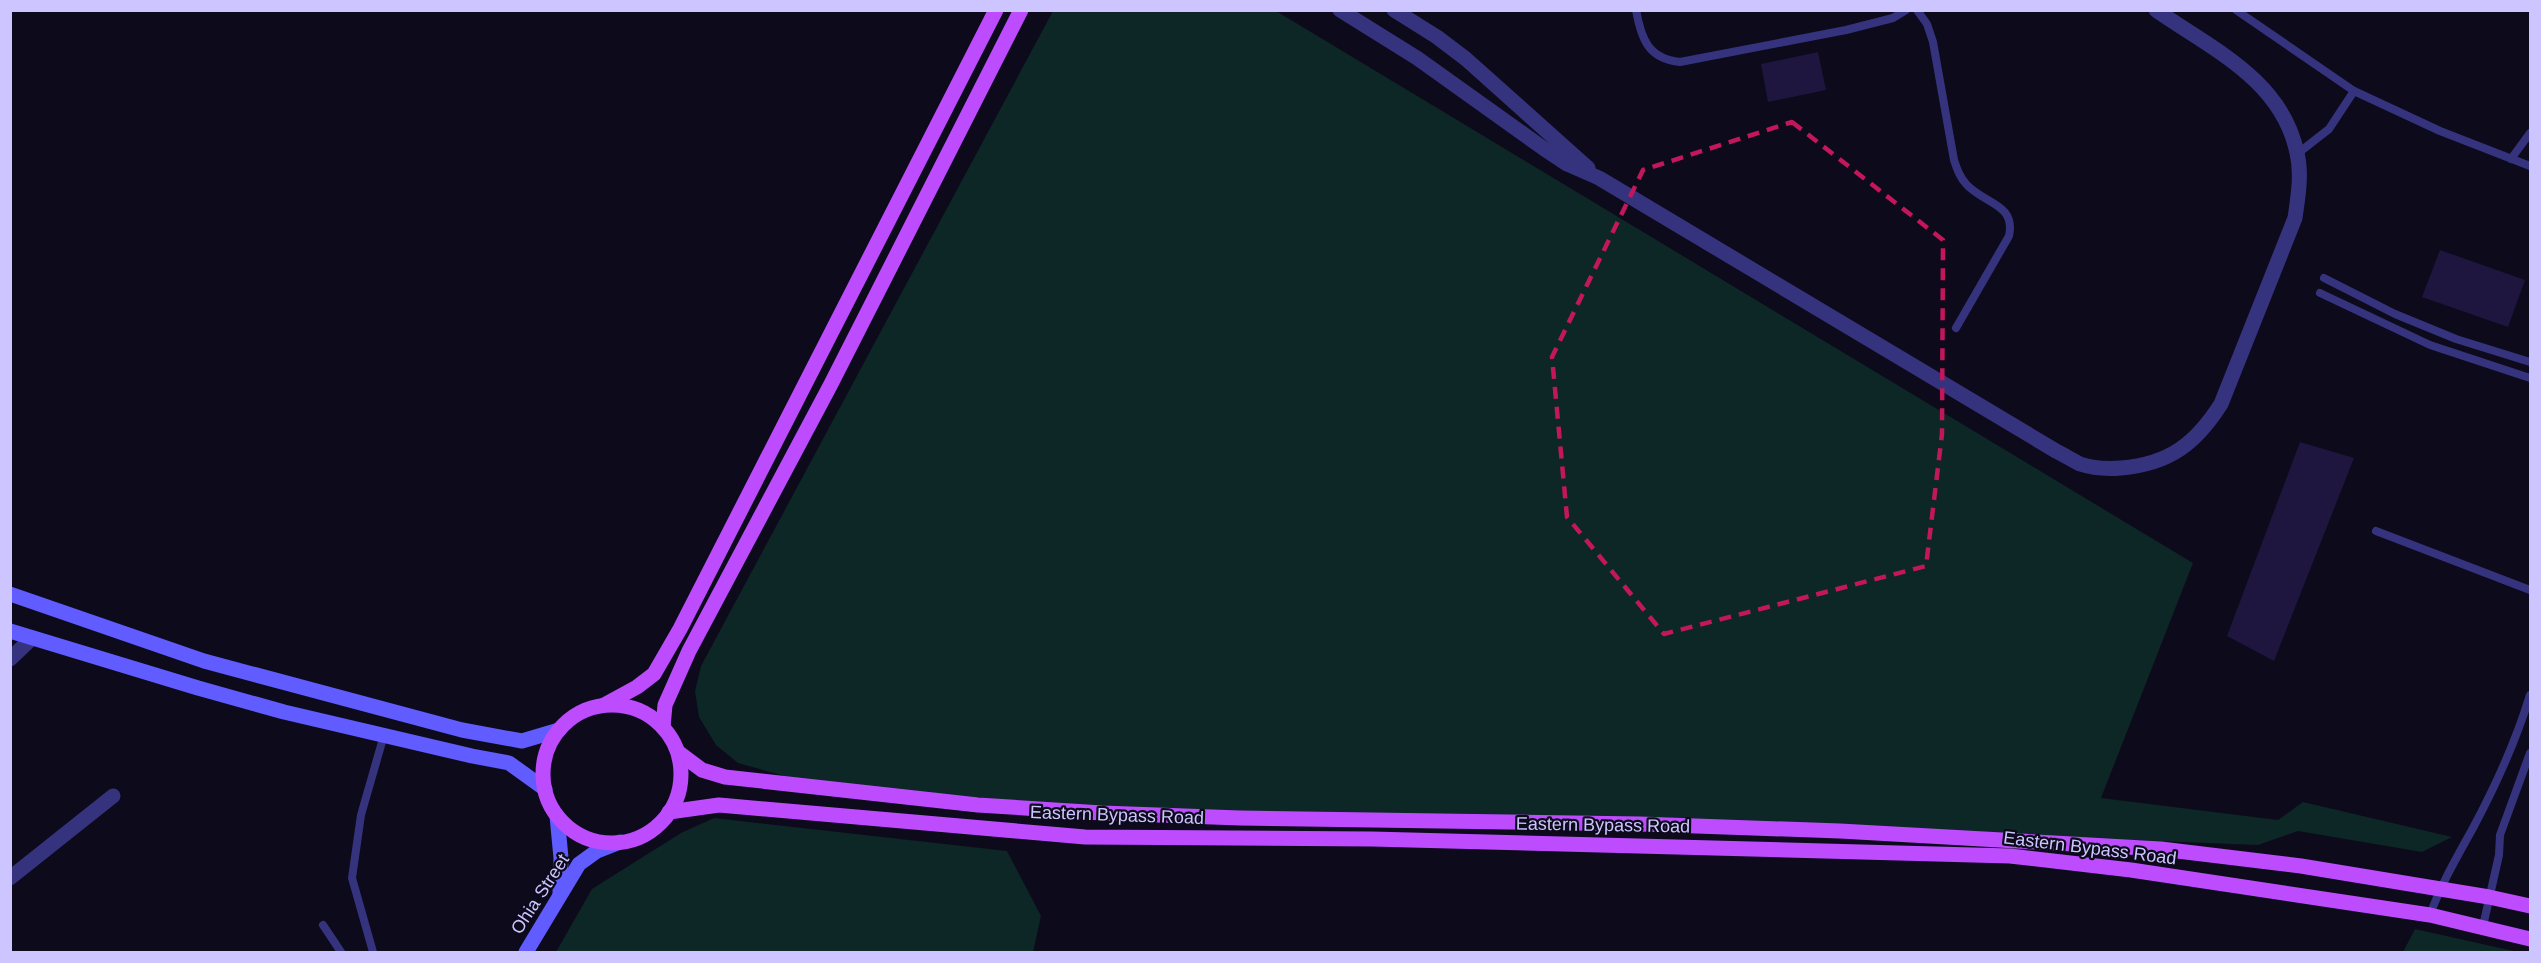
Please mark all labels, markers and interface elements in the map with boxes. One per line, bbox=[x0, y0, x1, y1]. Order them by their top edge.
street label: Eastern Bypass Road bbox=[1030, 802, 1204, 828]
street label: Eastern Bypass Road bbox=[1516, 813, 1690, 837]
street label: Eastern Bypass Road bbox=[2002, 827, 2178, 869]
street label: Ohia Street bbox=[507, 850, 573, 938]

